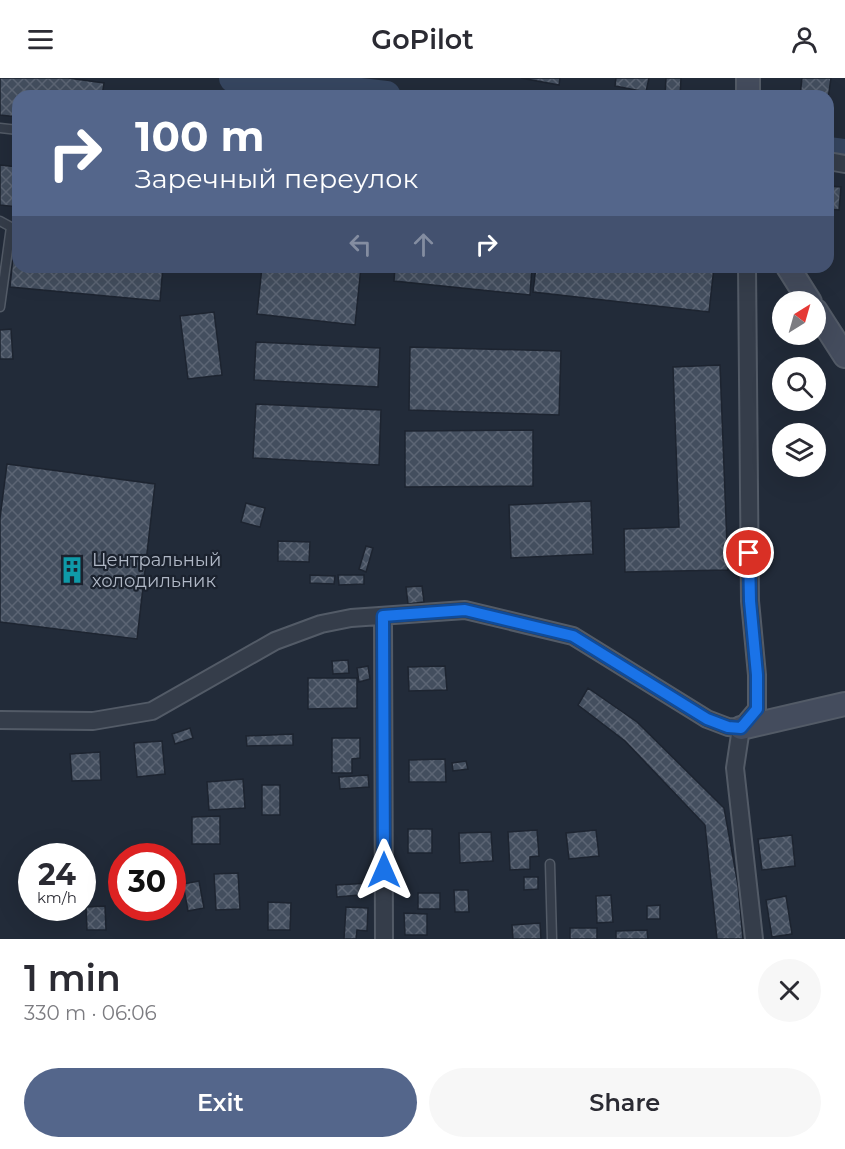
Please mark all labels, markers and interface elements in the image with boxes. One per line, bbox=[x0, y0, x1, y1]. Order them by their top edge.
icon: menu bbox=[24, 23, 57, 56]
text: GoPilot bbox=[371, 23, 474, 56]
icon: person bbox=[788, 23, 821, 56]
text: 100 m bbox=[135, 110, 264, 162]
icon: right bbox=[36, 114, 114, 192]
text: Заречный переулок bbox=[135, 162, 418, 195]
icon: left bbox=[344, 228, 377, 261]
icon: ahead bbox=[407, 228, 440, 261]
icon: right bbox=[470, 228, 503, 261]
north arrow bbox=[772, 291, 826, 345]
map controls bbox=[772, 291, 826, 477]
button: search bbox=[772, 357, 826, 411]
button: layers bbox=[772, 423, 826, 477]
pin bbox=[723, 527, 774, 578]
icon: arrive bbox=[732, 536, 765, 569]
place label: Центральный холодильник bbox=[92, 549, 221, 592]
building icon: Центральный холодильник bbox=[57, 555, 87, 585]
position arrow bbox=[352, 838, 416, 902]
speed limit sign: 30 bbox=[108, 843, 186, 921]
text: 24 bbox=[38, 856, 76, 893]
text: km/h bbox=[37, 888, 77, 907]
text: 1 min bbox=[24, 956, 121, 1000]
button: close bbox=[758, 959, 821, 1022]
text: 330 m · 06:06 bbox=[24, 1001, 157, 1025]
button: Exit bbox=[24, 1068, 417, 1137]
button: Share bbox=[429, 1068, 821, 1137]

